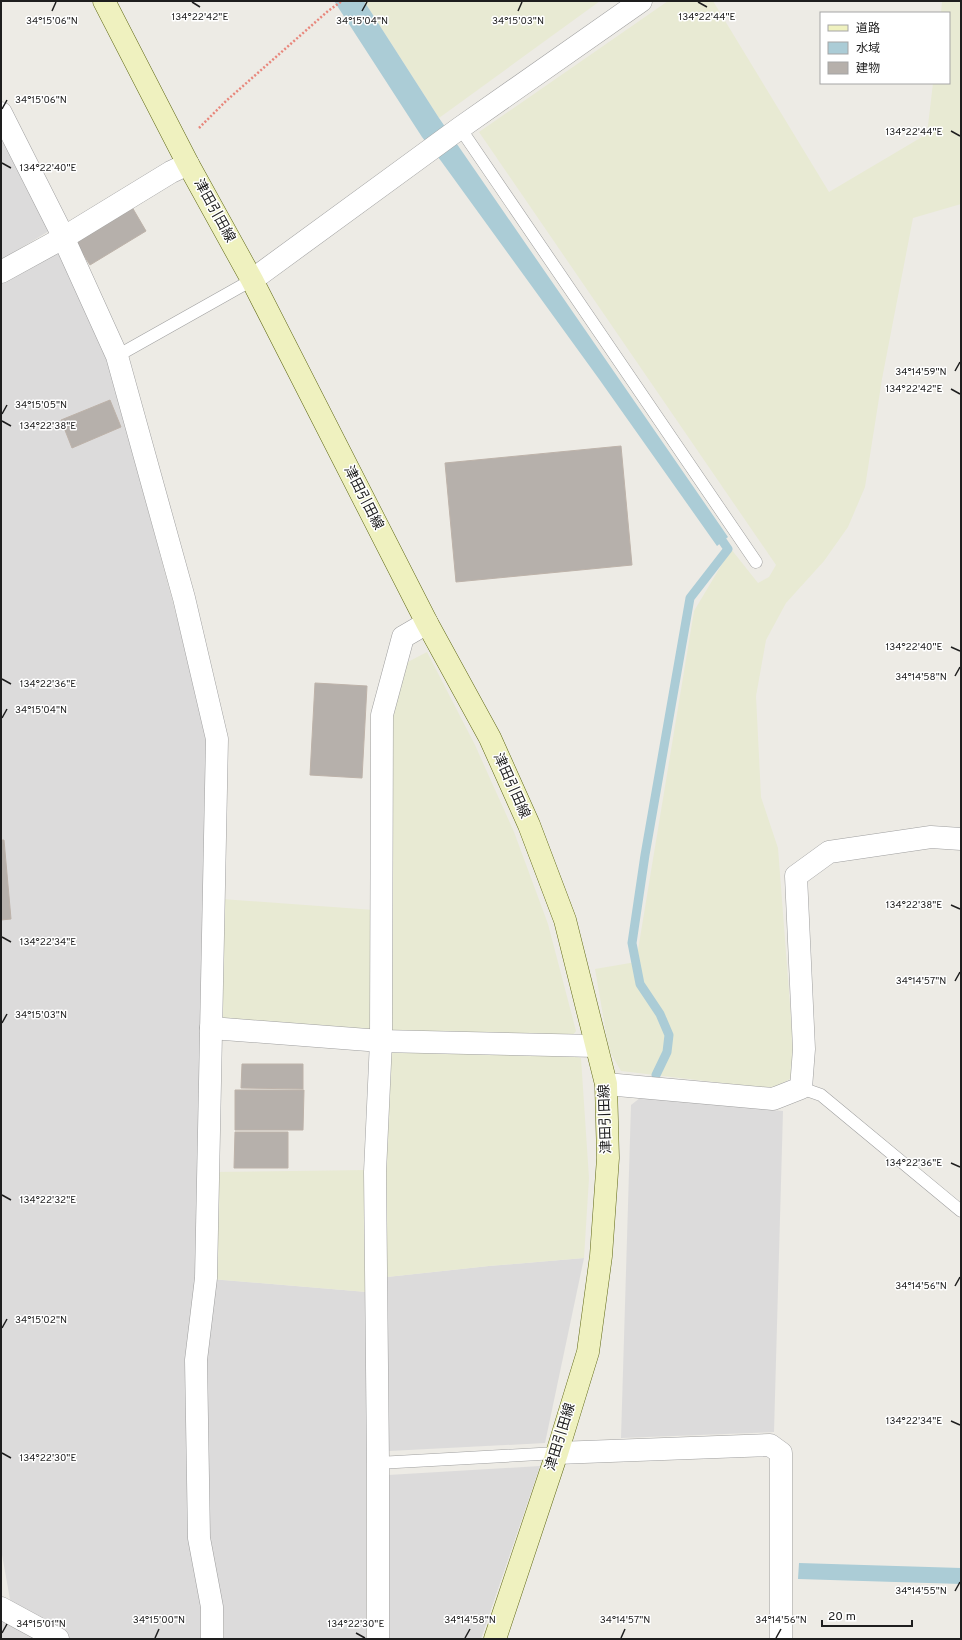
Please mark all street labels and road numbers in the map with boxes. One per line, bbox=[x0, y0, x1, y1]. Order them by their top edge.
street label: 津田引田線 bbox=[190, 176, 238, 246]
street label: 津田引田線 bbox=[340, 463, 386, 533]
street label: 津田引田線 bbox=[489, 751, 533, 821]
street label: 津田引田線 bbox=[596, 1084, 616, 1154]
street label: 津田引田線 bbox=[543, 1401, 579, 1473]

